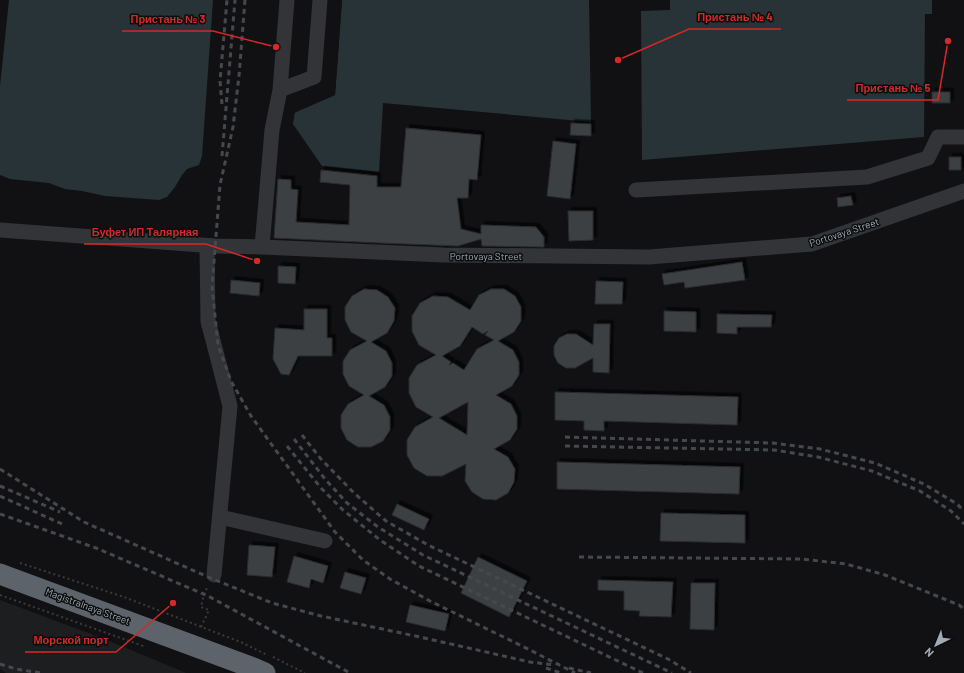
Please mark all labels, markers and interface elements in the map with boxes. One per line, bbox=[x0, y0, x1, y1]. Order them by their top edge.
callout: Пристань № 4 bbox=[689, 6, 781, 29]
callout: Пристань № 3 bbox=[122, 8, 213, 31]
text: Пристань № 4 bbox=[697, 10, 773, 23]
text: Пристань № 3 bbox=[130, 12, 206, 25]
callout: Пристань № 5 bbox=[847, 77, 938, 100]
text: Пристань № 5 bbox=[855, 81, 931, 94]
street label: Portovaya Street bbox=[808, 215, 881, 249]
callout: Буфет ИП Талярная bbox=[84, 221, 206, 244]
text: Буфет ИП Талярная bbox=[92, 225, 198, 238]
street label: Portovaya Street bbox=[450, 250, 523, 262]
street label: Magistralnaya Street bbox=[44, 585, 132, 627]
north arrow bbox=[916, 625, 956, 665]
callout: Морской порт bbox=[25, 629, 116, 652]
text: Морской порт bbox=[33, 633, 109, 646]
text: N bbox=[922, 645, 936, 660]

